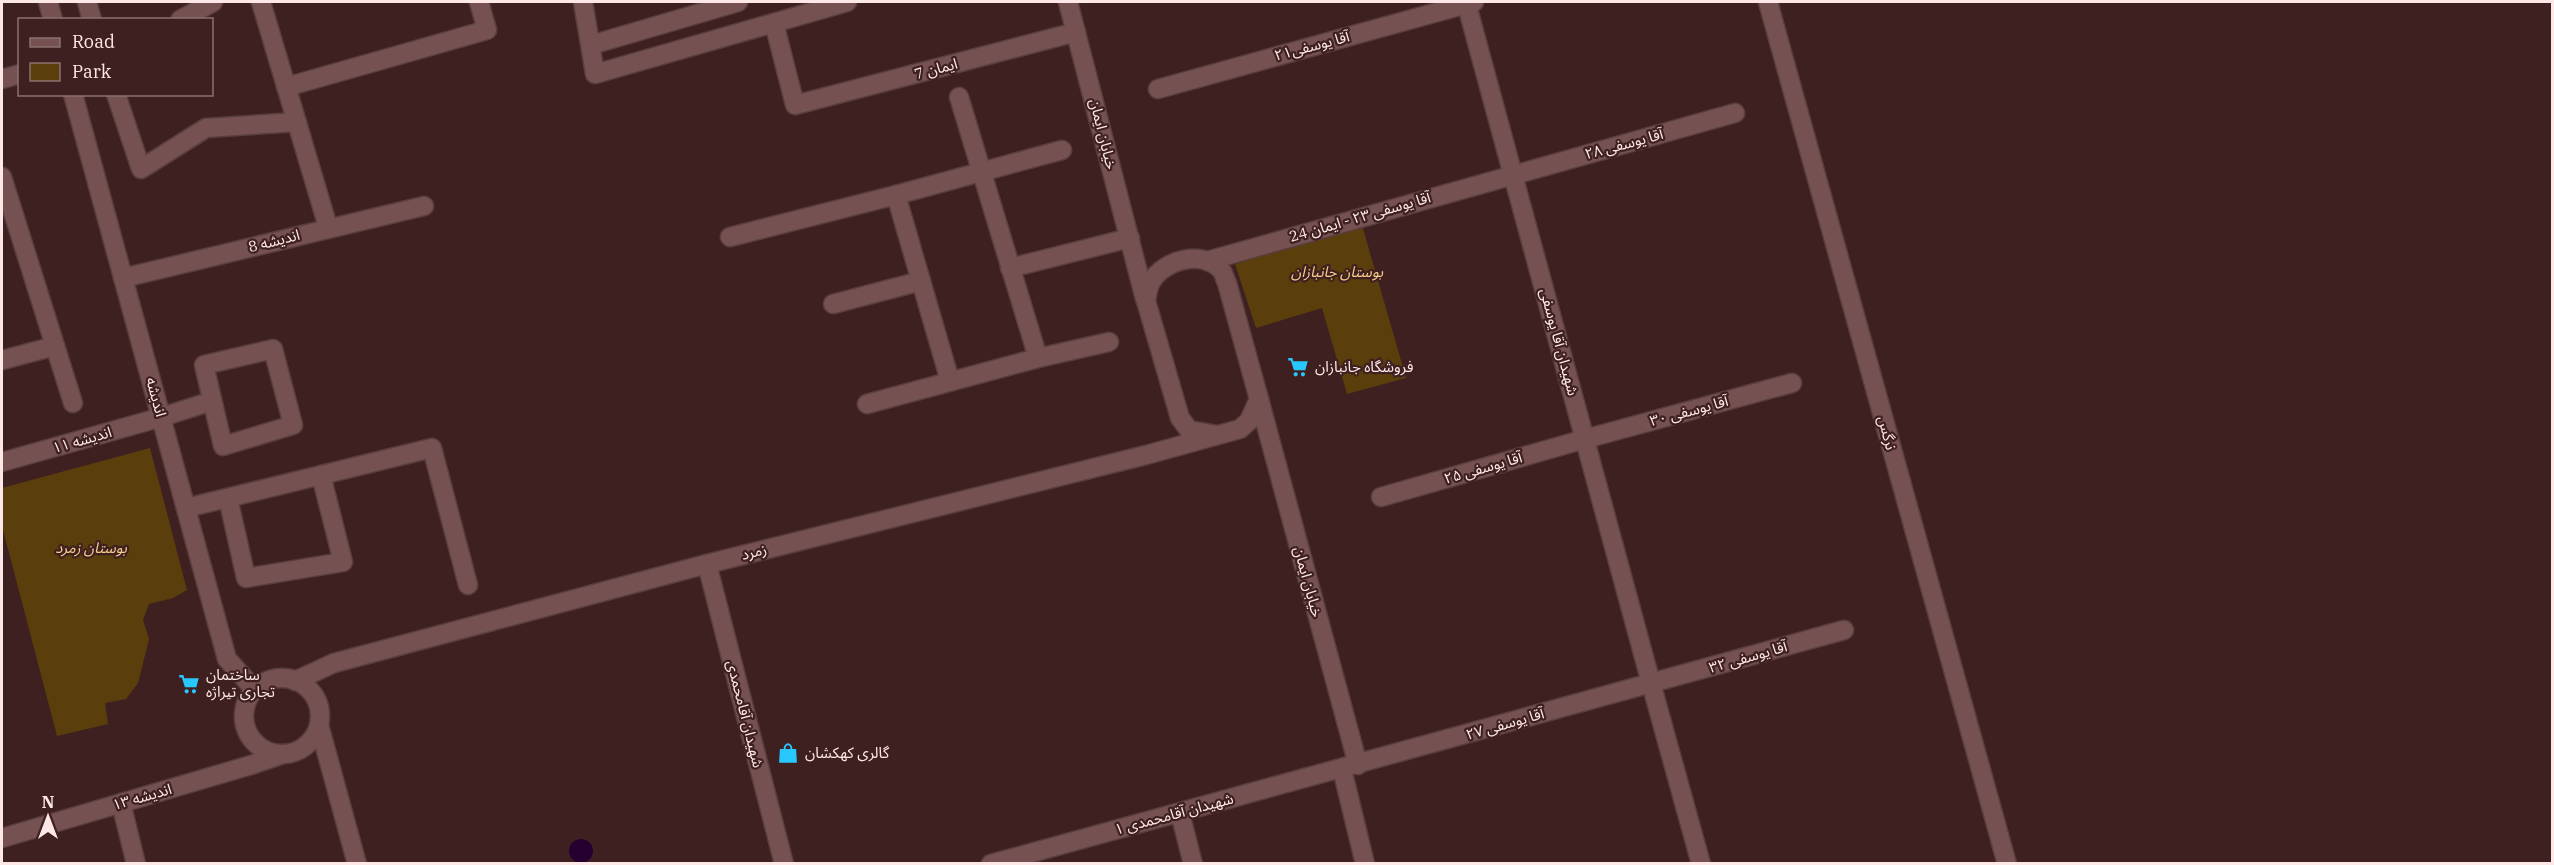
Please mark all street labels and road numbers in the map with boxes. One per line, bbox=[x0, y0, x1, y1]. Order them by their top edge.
street label: آقا یوسفی۲۱ bbox=[1272, 26, 1352, 65]
street label: ایمان 7 bbox=[912, 54, 960, 83]
street label: خیابان ایمان bbox=[1086, 96, 1121, 171]
street label: آقا یوسفی ۲۸ bbox=[1583, 124, 1666, 163]
street label: آقا یوسفی ۲۳ - ایمان 24 bbox=[1287, 187, 1433, 246]
street label: اندیشه 8 bbox=[246, 225, 302, 256]
street label: شهیدان آقا یوسفی bbox=[1536, 286, 1583, 398]
street label: انديشه bbox=[142, 375, 171, 419]
street label: آقا یوسفی ۳۰ bbox=[1648, 391, 1731, 430]
street label: نرگس bbox=[1874, 414, 1901, 452]
street label: اندیشه ۱۱ bbox=[50, 422, 114, 457]
street label: آقا یوسفی ۲۵ bbox=[1442, 447, 1525, 488]
street label: زمرد bbox=[739, 539, 769, 564]
street label: خیابان ایمان bbox=[1290, 544, 1327, 619]
street label: آقا یوسفی ۳۲ bbox=[1707, 636, 1790, 677]
street label: شهیدان آقامحمدی bbox=[723, 658, 768, 770]
street label: آقا یوسفی ۲۷ bbox=[1464, 703, 1547, 744]
street label: اندیشه ۱۳ bbox=[110, 779, 174, 814]
street label: شهیدان آقامحمدی ۱ bbox=[1112, 788, 1236, 839]

